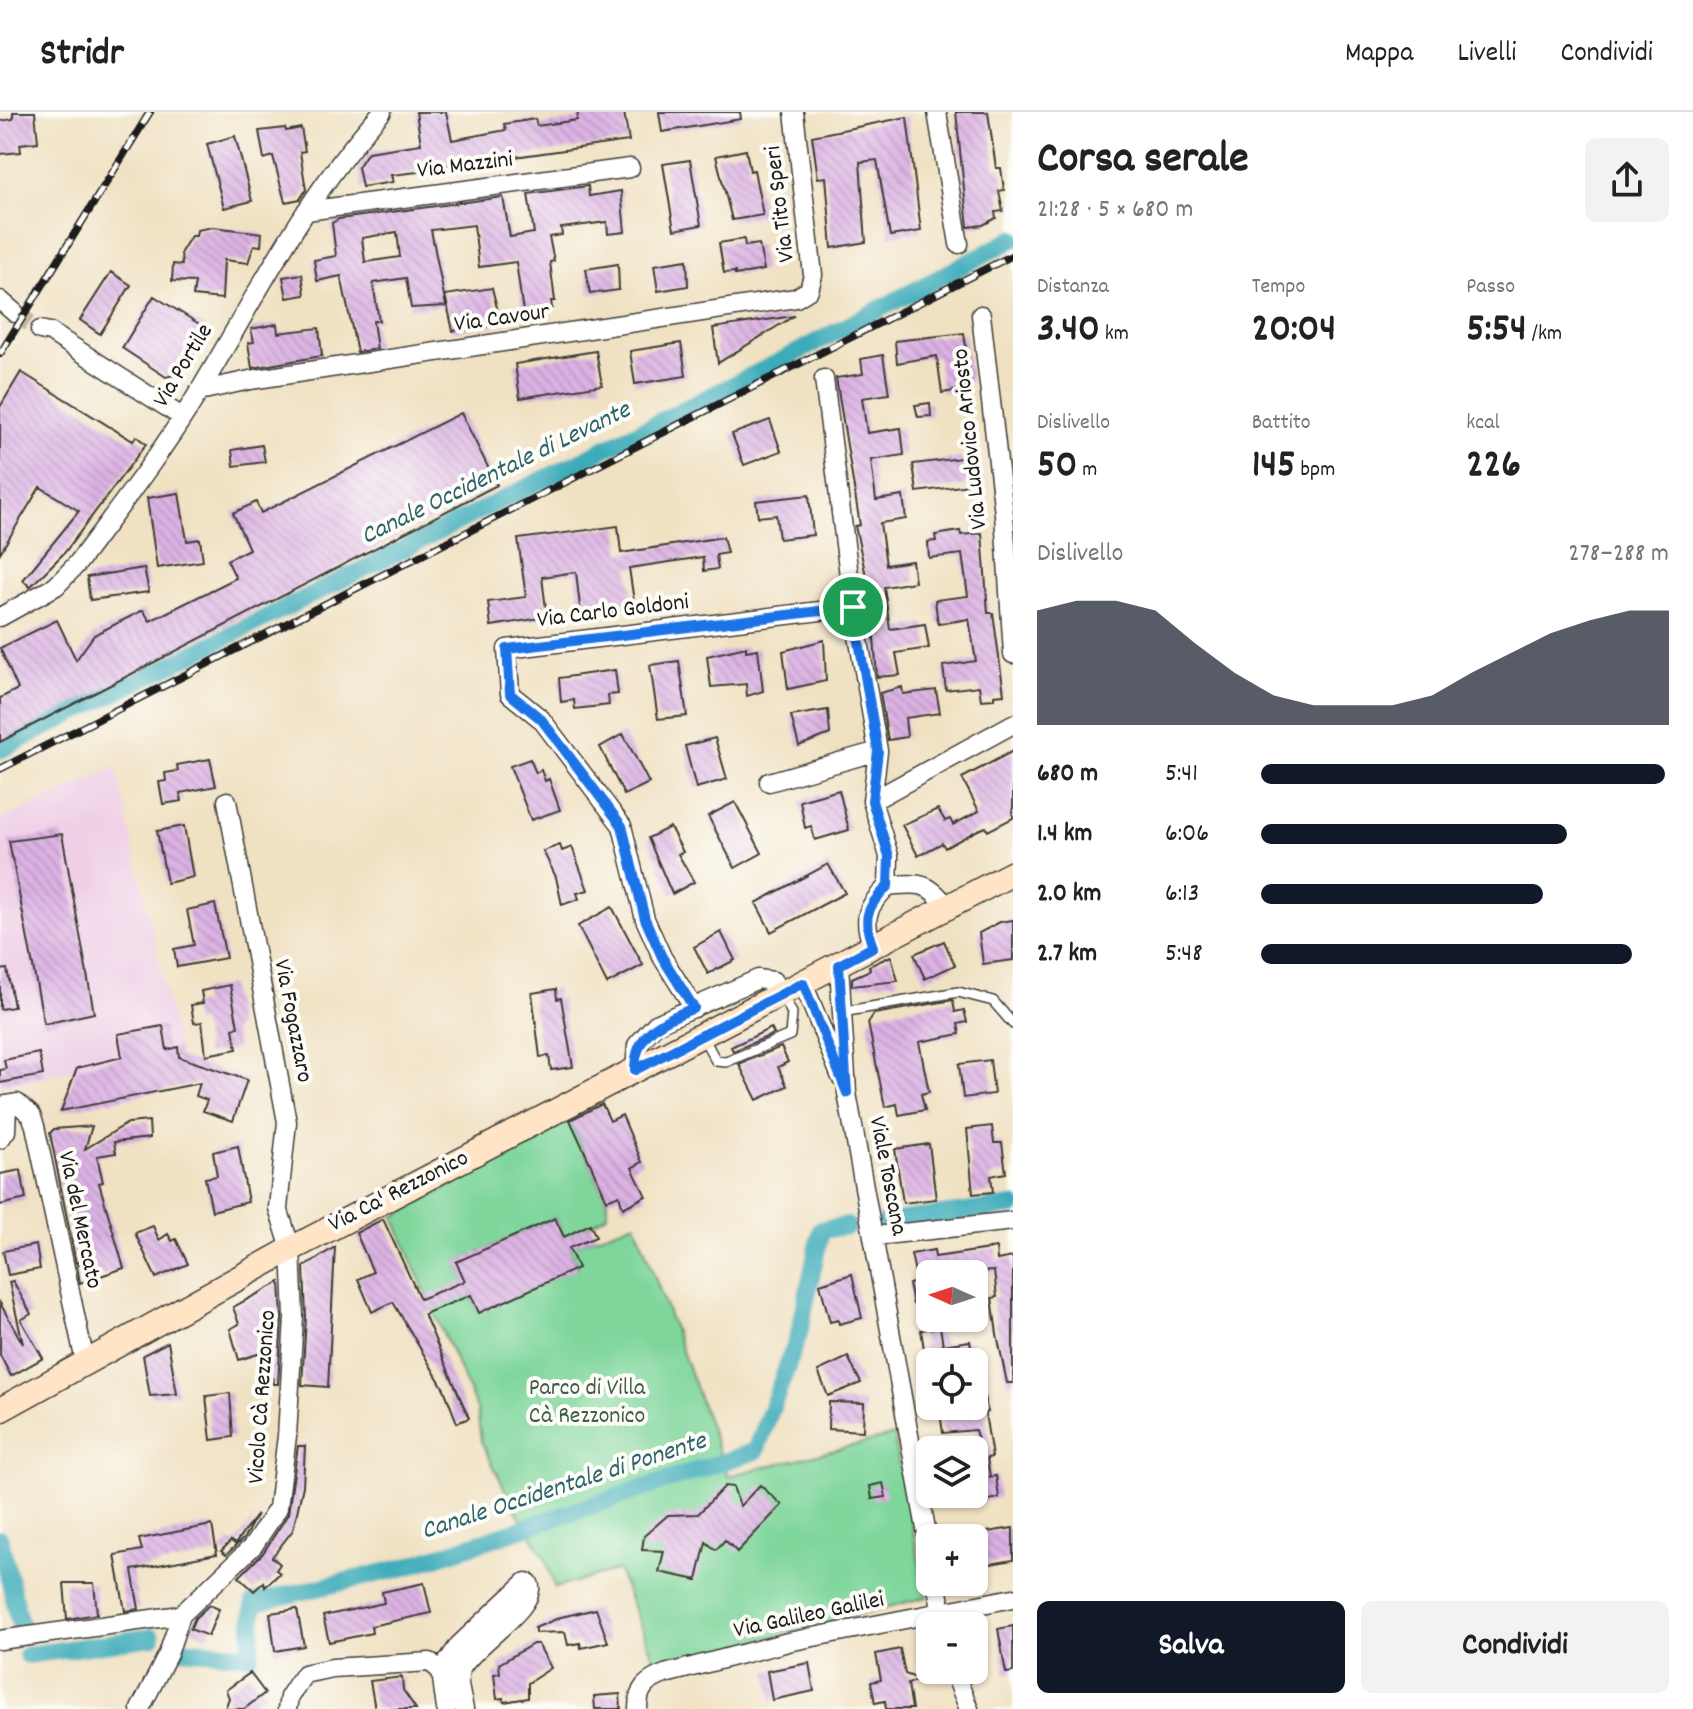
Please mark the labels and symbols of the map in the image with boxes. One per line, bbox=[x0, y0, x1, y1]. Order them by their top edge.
street label: Via Mazzini bbox=[415, 143, 515, 189]
street label: Via Tito Speri bbox=[757, 144, 805, 264]
street label: Via Cavour bbox=[452, 295, 552, 342]
street label: Via Portile bbox=[146, 318, 222, 414]
street label: Via Ludovico Ariosto bbox=[945, 347, 997, 531]
water label: Canale Occidentale di Levante bbox=[355, 392, 638, 555]
pin bbox=[819, 573, 887, 641]
street label: Via Carlo Goldoni bbox=[535, 586, 691, 638]
street label: Via Fogazzaro bbox=[263, 956, 321, 1086]
street label: Viale Toscana bbox=[859, 1114, 915, 1239]
street label: Via Ca' Rezzonico bbox=[323, 1142, 475, 1242]
street label: Via del Mercato bbox=[48, 1148, 110, 1292]
north arrow bbox=[916, 1260, 988, 1332]
street label: Vicolo Cà Rezzonico bbox=[240, 1309, 286, 1485]
park label: Parco di Villa Cà Rezzonico bbox=[529, 1372, 646, 1434]
water label: Canale Occidentale di Ponente bbox=[417, 1423, 713, 1551]
street label: Via Galileo Galilei bbox=[731, 1583, 887, 1649]

